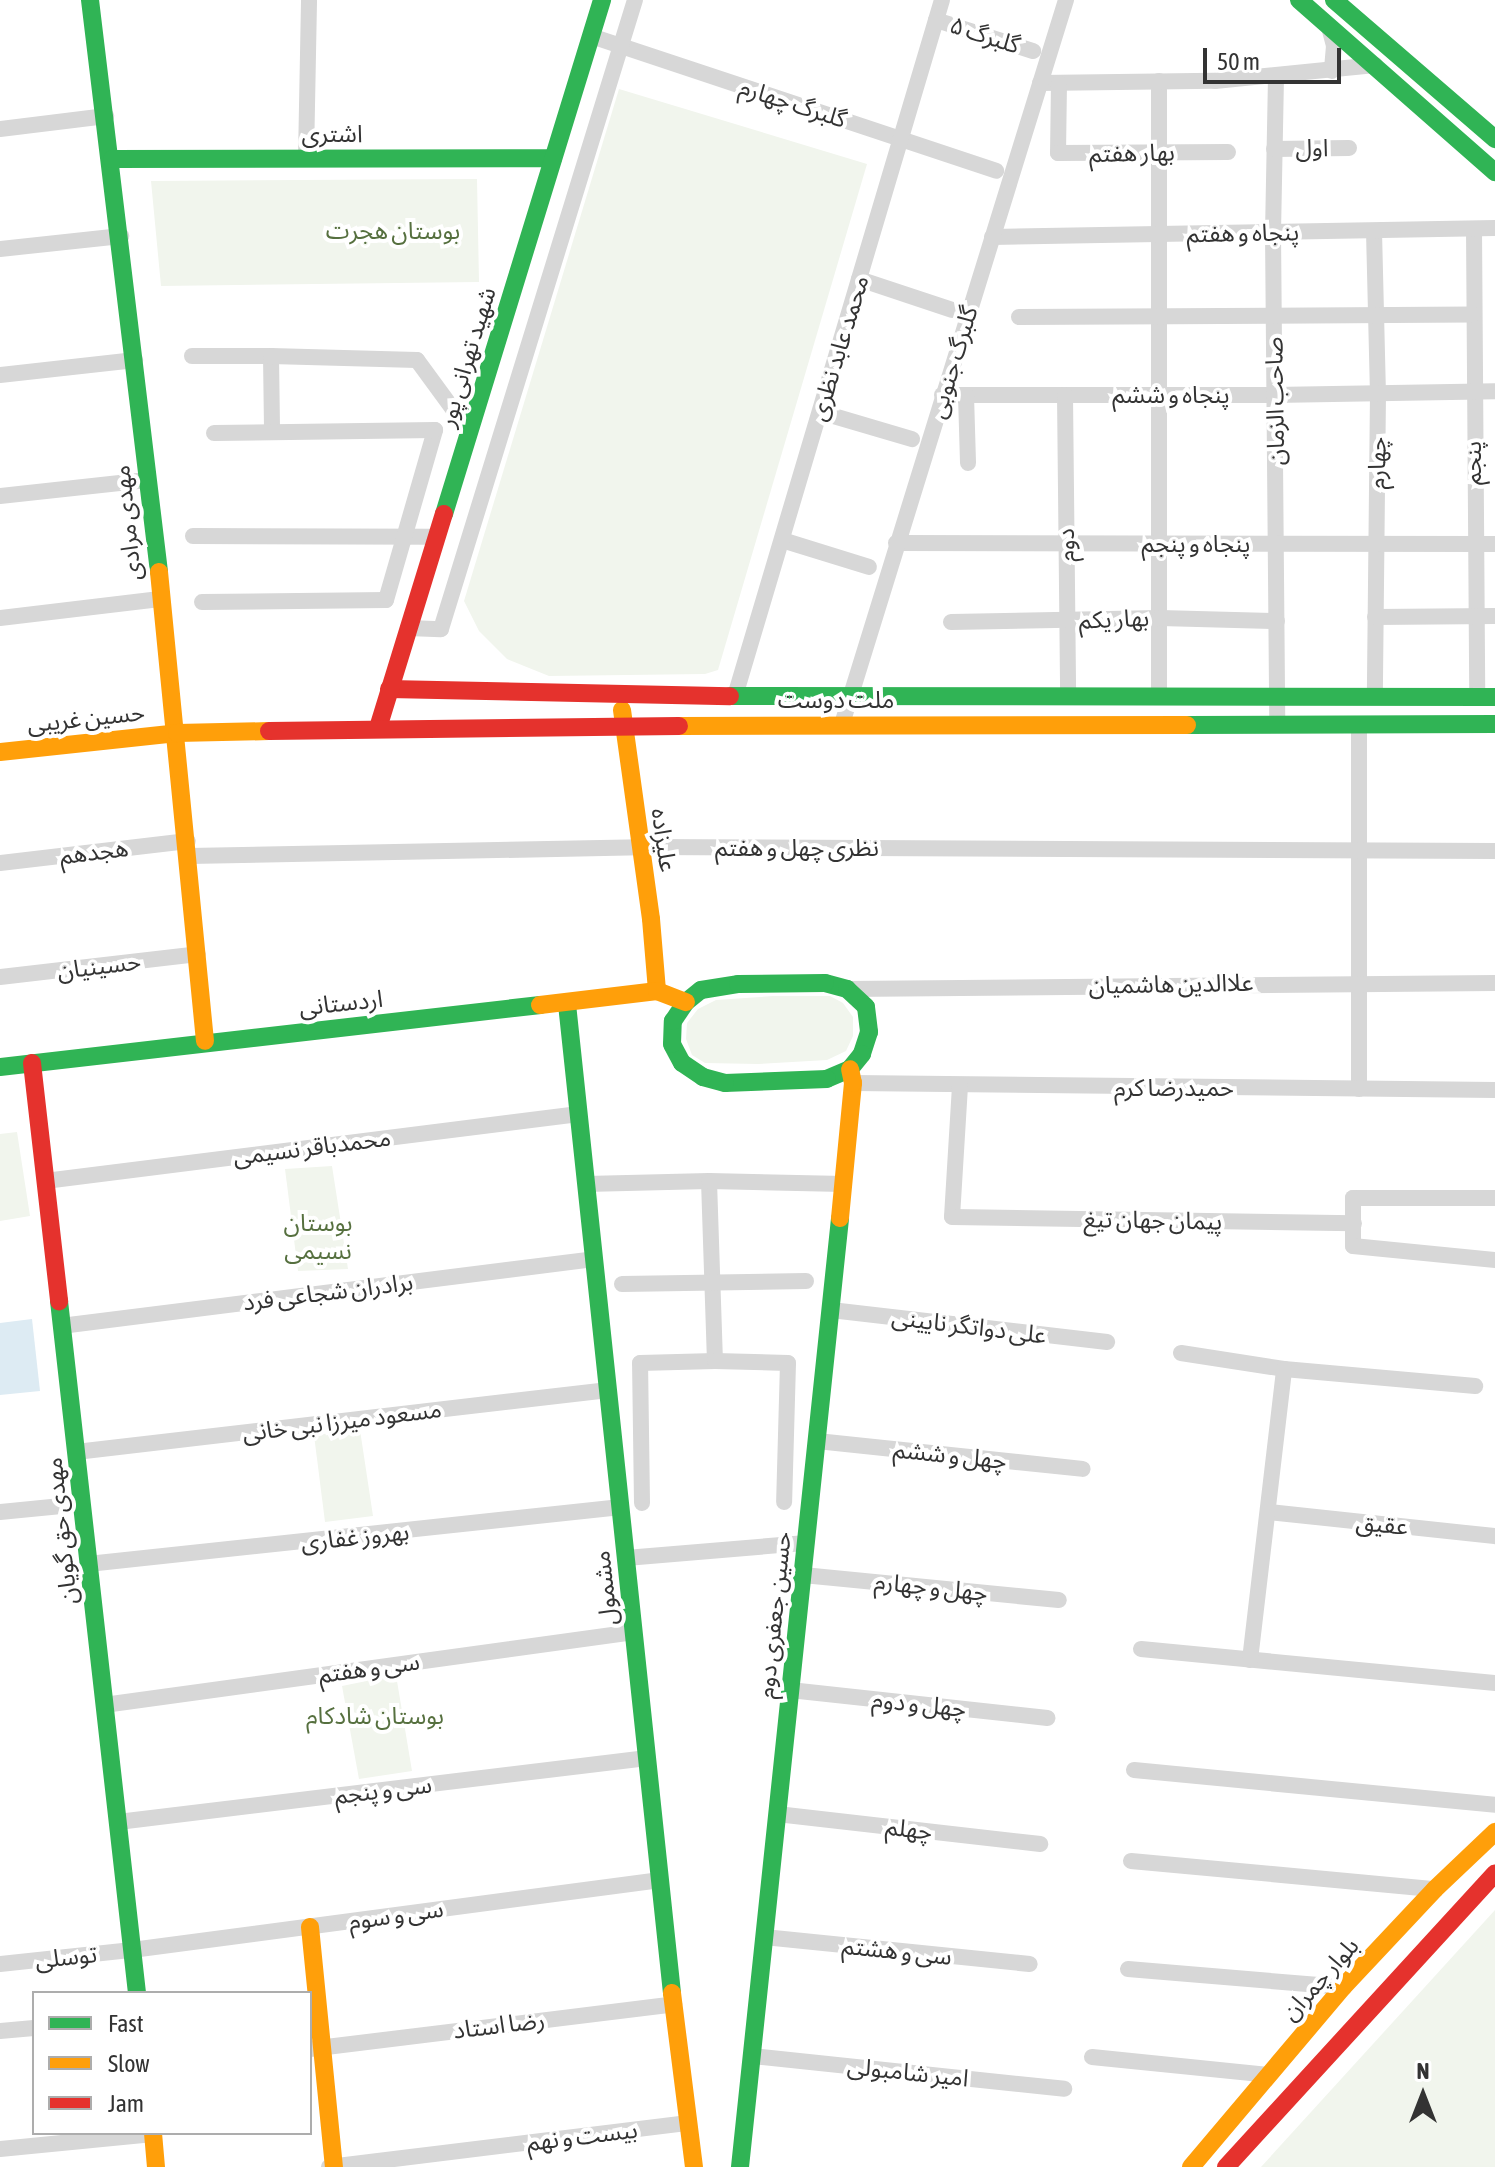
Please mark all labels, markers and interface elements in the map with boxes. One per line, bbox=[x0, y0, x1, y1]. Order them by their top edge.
street label: گلبرگ ۵ bbox=[946, 10, 1024, 60]
scale bar bbox=[1207, 32, 1345, 82]
text: 50 m bbox=[1217, 48, 1260, 75]
street label: گلبرگ چهارم bbox=[736, 72, 850, 134]
street label: اشتری bbox=[301, 120, 363, 148]
street label: اول bbox=[1295, 134, 1329, 162]
street label: بهار هفتم bbox=[1089, 138, 1175, 168]
park label: بوستان هجرت bbox=[326, 217, 460, 245]
street label: پنجاه و هفتم bbox=[1186, 218, 1300, 248]
street label: محمد عابد نظری bbox=[803, 272, 875, 424]
street label: شهید تهرانی پور bbox=[432, 284, 502, 430]
street label: گلبرگ جنوبی bbox=[922, 302, 984, 422]
street label: صاحب الزمان bbox=[1259, 336, 1291, 466]
street label: پنجاه و ششم bbox=[1112, 381, 1230, 409]
street label: چهارم bbox=[1362, 436, 1392, 490]
street label: پنجم bbox=[1459, 441, 1487, 485]
street label: مهدی مرادی bbox=[107, 464, 147, 582]
street label: دوم bbox=[1051, 528, 1081, 562]
street label: پنجاه و پنجم bbox=[1142, 530, 1250, 558]
street label: بهار یکم bbox=[1078, 603, 1150, 635]
street label: ملت دوست bbox=[778, 686, 894, 714]
street label: حسین غریبی bbox=[26, 698, 146, 738]
street label: علیزاده bbox=[645, 806, 683, 874]
street label: هجدهم bbox=[58, 833, 130, 871]
street label: نظری چهل و هفتم bbox=[715, 834, 879, 862]
street label: حسینیان bbox=[56, 947, 142, 985]
street label: علاالدین هاشمیان bbox=[1088, 968, 1254, 1000]
street label: اردستانی bbox=[298, 984, 384, 1022]
street label: حمیدرضا کرم bbox=[1114, 1074, 1234, 1102]
street label: محمدباقر نسیمی bbox=[231, 1123, 393, 1171]
street label: پیمان جهان تیغ bbox=[1083, 1204, 1223, 1236]
park label: بوستان نسیمی bbox=[284, 1209, 352, 1265]
street label: برادران شجاعی فرد bbox=[241, 1267, 415, 1317]
street label: علی دواتگر نایینی bbox=[890, 1302, 1048, 1350]
street label: مسعود میرزا نبی خانی bbox=[241, 1394, 443, 1448]
street label: چهل و ششم bbox=[892, 1435, 1008, 1475]
street label: مهدی حق گویان bbox=[39, 1456, 83, 1606]
street label: عقیق bbox=[1354, 1507, 1410, 1541]
street label: بهروز غفاری bbox=[299, 1517, 411, 1557]
street label: حسین جعفری دوم bbox=[751, 1530, 797, 1700]
street label: مشمول bbox=[587, 1549, 623, 1627]
street label: چهل و چهارم bbox=[873, 1567, 989, 1607]
street label: سی و هفتم bbox=[317, 1647, 421, 1689]
street label: چهل و دوم bbox=[870, 1685, 968, 1723]
park label: بوستان شادکام bbox=[306, 1702, 444, 1730]
street label: سی و پنجم bbox=[333, 1770, 433, 1810]
street label: چهلم bbox=[884, 1812, 934, 1846]
street label: سی و سوم bbox=[347, 1894, 445, 1936]
street label: سی و هشتم bbox=[841, 1931, 953, 1971]
street label: بلوار چمران bbox=[1275, 1932, 1365, 2026]
street label: توسلی bbox=[34, 1939, 98, 1975]
legend bbox=[32, 1991, 312, 2135]
street label: رضا استاد bbox=[452, 2005, 546, 2045]
text: Fast bbox=[108, 2010, 144, 2037]
text: Slow bbox=[108, 2050, 150, 2077]
street label: امیر شامبولی bbox=[846, 2051, 970, 2093]
north arrow bbox=[1383, 2055, 1463, 2135]
text: N bbox=[1417, 2058, 1429, 2084]
text: Jam bbox=[108, 2090, 144, 2117]
street label: بیست و نهم bbox=[525, 2115, 639, 2157]

